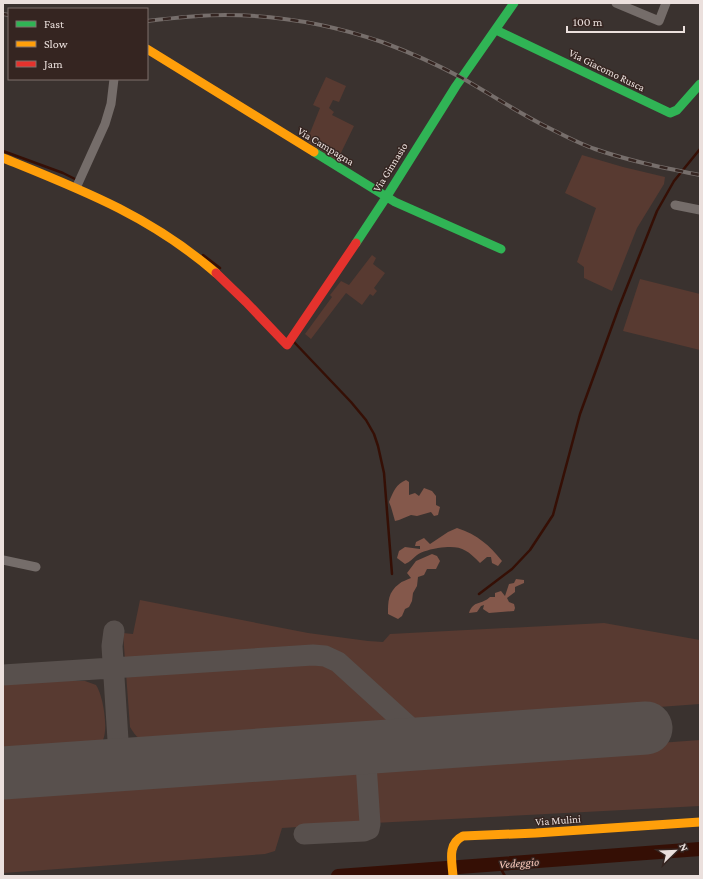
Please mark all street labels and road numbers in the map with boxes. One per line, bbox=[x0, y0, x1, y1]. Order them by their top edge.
street label: Via Giacomo Rusca bbox=[567, 46, 647, 94]
street label: Via Campagna bbox=[295, 124, 356, 168]
street label: Via Ginnasio bbox=[370, 140, 410, 194]
street label: Via Mulini bbox=[535, 812, 581, 828]

